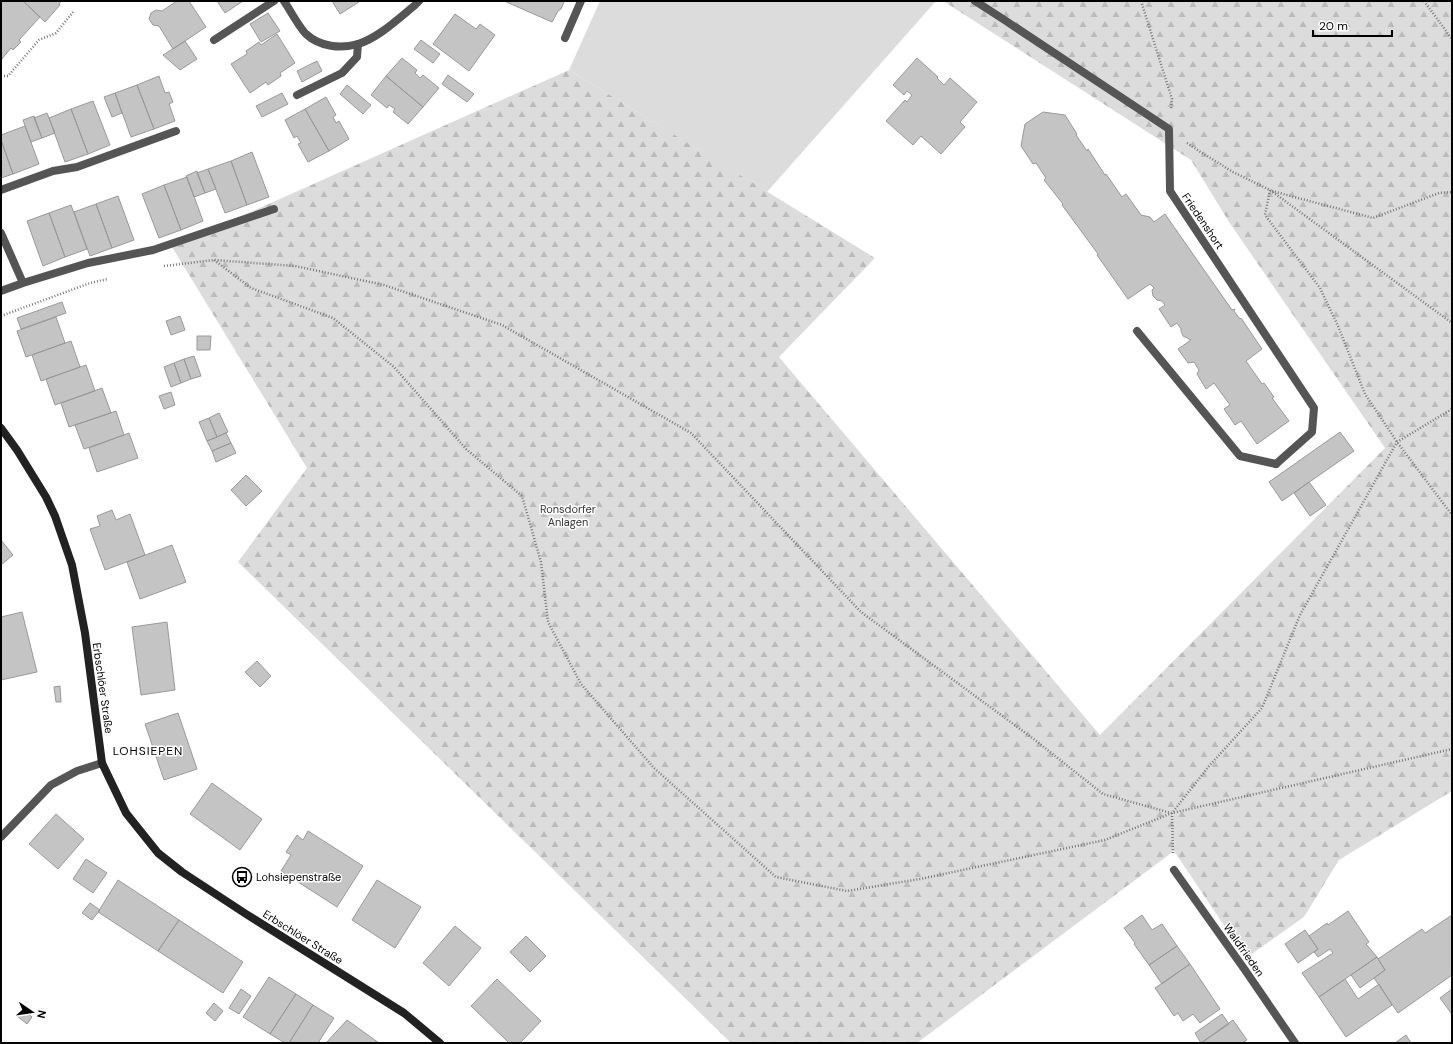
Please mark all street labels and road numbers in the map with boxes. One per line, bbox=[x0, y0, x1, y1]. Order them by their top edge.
street label: Friedenshort bbox=[1179, 190, 1227, 252]
street label: Erbschlöer Straße bbox=[90, 642, 116, 734]
street label: Erbschlöer Straße bbox=[260, 907, 346, 967]
street label: Waldfrieden bbox=[1221, 921, 1267, 979]

